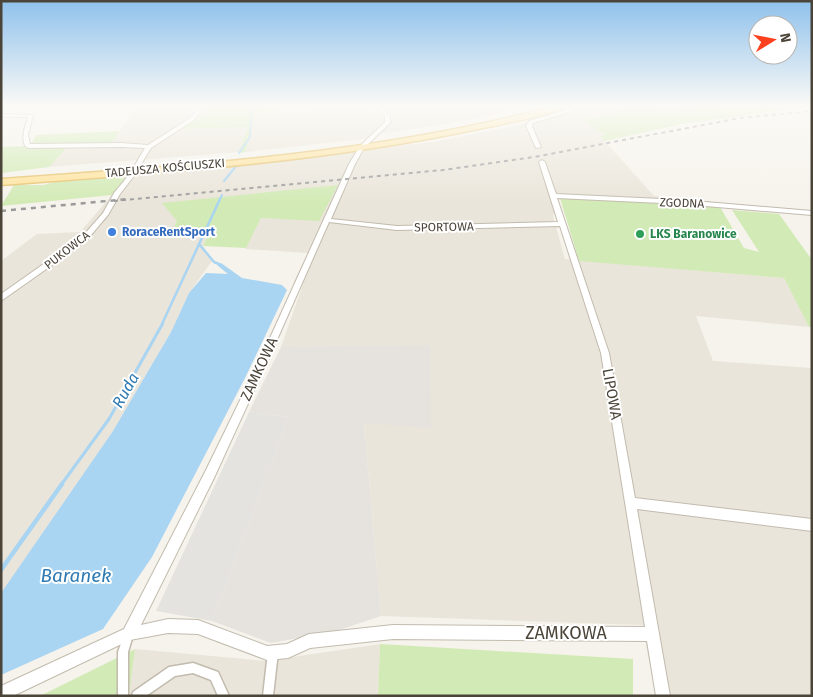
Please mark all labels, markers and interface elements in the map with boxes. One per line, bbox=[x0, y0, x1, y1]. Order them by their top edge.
north arrow bbox=[748, 15, 798, 65]
text: N bbox=[776, 32, 794, 44]
street label: TADEUSZA KOŚCIUSZKI bbox=[104, 155, 226, 180]
street label: ZGODNA bbox=[659, 195, 705, 211]
street label: SPORTOWA bbox=[414, 219, 474, 235]
place label: RoraceRentSport bbox=[122, 225, 216, 239]
marker: RoraceRentSport bbox=[106, 226, 118, 238]
place label: LKS Baranowice bbox=[650, 227, 737, 241]
street label: PUKOWCA bbox=[42, 228, 93, 272]
marker: LKS Baranowice bbox=[634, 228, 646, 240]
street label: ZAMKOWA bbox=[236, 334, 282, 404]
street label: LIPOWA bbox=[599, 367, 625, 422]
water label: Ruda bbox=[108, 369, 143, 411]
water label: Baranek bbox=[41, 564, 111, 587]
street label: ZAMKOWA bbox=[525, 622, 608, 644]

